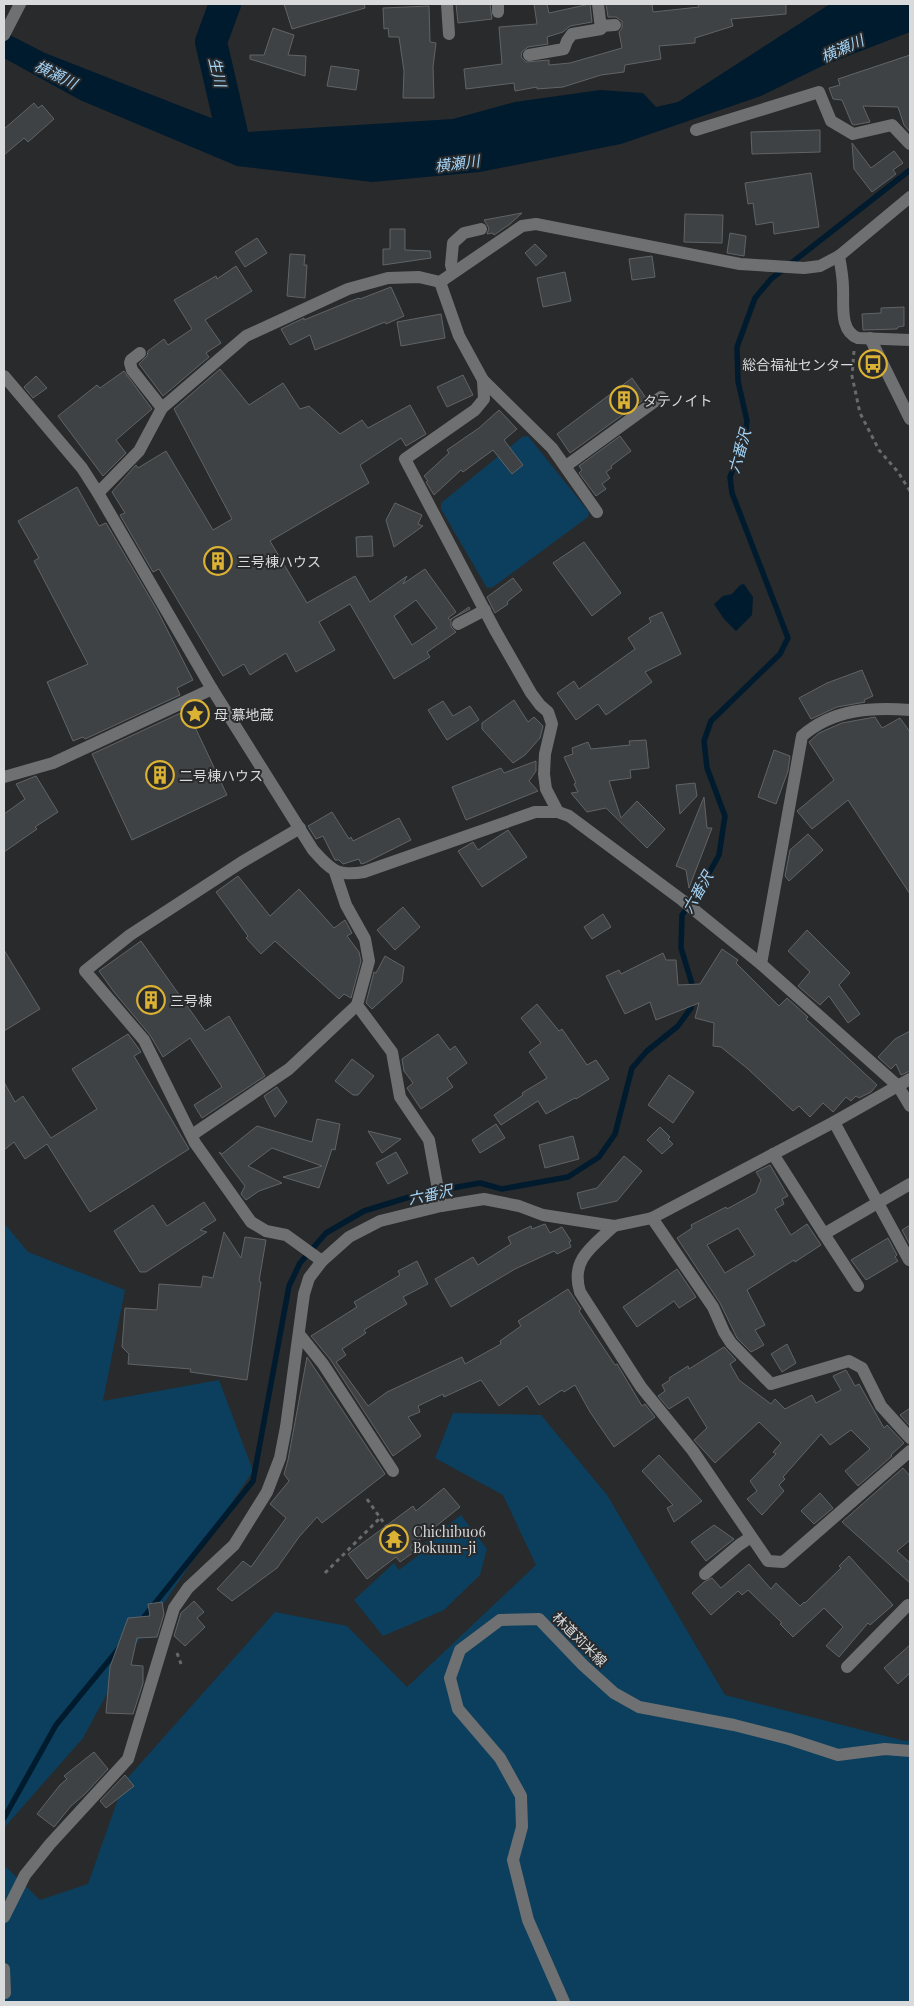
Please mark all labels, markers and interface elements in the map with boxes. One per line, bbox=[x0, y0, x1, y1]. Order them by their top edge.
water label: 横瀬川 bbox=[817, 29, 868, 66]
water label: 横瀬川 bbox=[31, 55, 82, 94]
water label: 生川 bbox=[205, 55, 232, 91]
water label: 横瀬川 bbox=[433, 150, 483, 176]
bus stop icon: 総合福祉センター bbox=[858, 349, 888, 379]
place label: 総合福祉センター bbox=[742, 355, 854, 374]
building icon: タテノイト bbox=[609, 385, 639, 415]
place label: タテノイト bbox=[643, 391, 713, 410]
water label: 六番沢 bbox=[723, 425, 755, 475]
building icon: 三号棟ハウス bbox=[203, 546, 233, 576]
place label: 三号棟ハウス bbox=[237, 552, 321, 571]
place icon: 母 慕地蔵 bbox=[180, 699, 210, 729]
place label: 母 慕地蔵 bbox=[214, 705, 274, 724]
building icon: 二号棟ハウス bbox=[145, 760, 175, 790]
place label: 二号棟ハウス bbox=[179, 766, 263, 785]
water label: 六番沢 bbox=[677, 866, 718, 916]
building icon: 三号棟 bbox=[136, 985, 166, 1015]
place label: 三号棟 bbox=[170, 991, 212, 1010]
water label: 六番沢 bbox=[406, 1179, 456, 1208]
place label: Chichibu06 Bokuun-ji bbox=[413, 1522, 486, 1557]
temple icon: Chichibu06 Bokuun-ji bbox=[379, 1524, 409, 1554]
street label: 林道苅米線 bbox=[549, 1608, 611, 1670]

